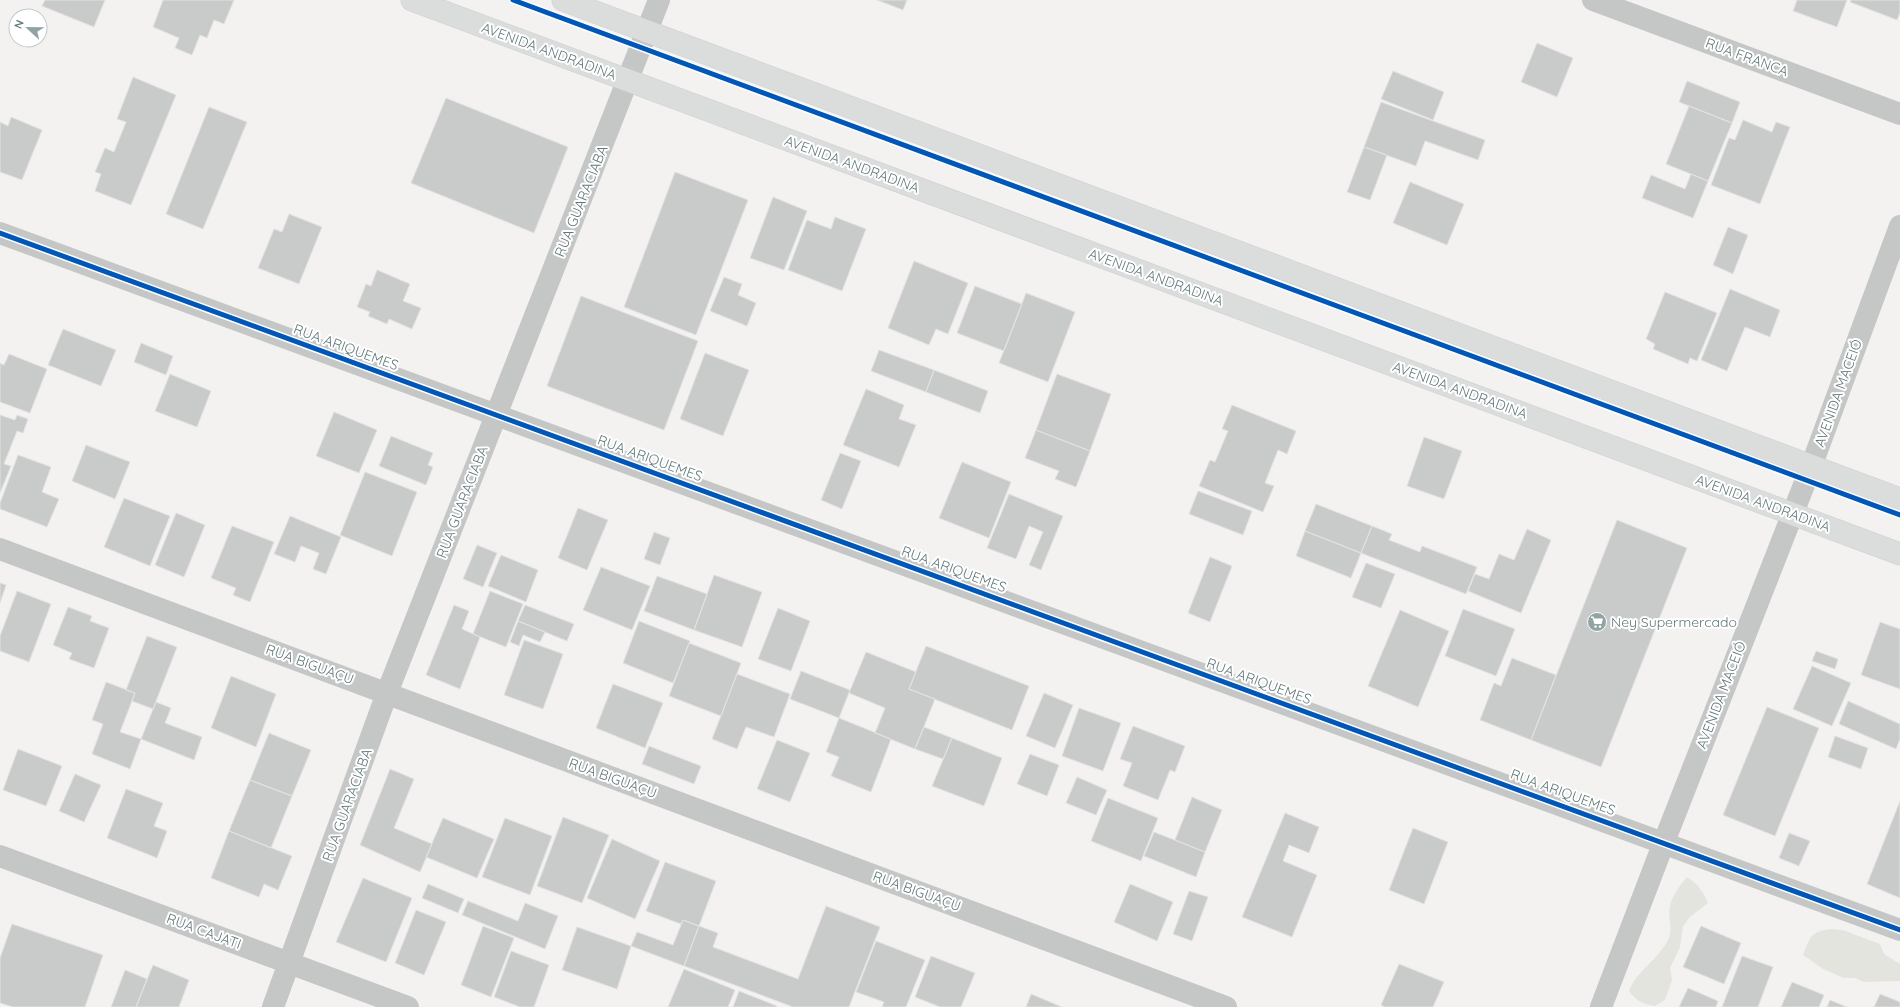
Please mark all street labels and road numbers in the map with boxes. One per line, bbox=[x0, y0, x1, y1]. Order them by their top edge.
street label: AVENIDA ANDRADINA bbox=[479, 18, 619, 84]
street label: RUA FRANCA bbox=[1703, 34, 1791, 80]
street label: AVENIDA ANDRADINA bbox=[782, 131, 922, 197]
street label: RUA GUARACIABA bbox=[550, 143, 612, 259]
street label: AVENIDA ANDRADINA bbox=[1086, 244, 1226, 310]
street label: RUA ARIQUEMES bbox=[291, 320, 401, 374]
street label: AVENIDA MACEIÓ bbox=[1810, 336, 1866, 449]
street label: AVENIDA ANDRADINA bbox=[1390, 357, 1530, 423]
street label: RUA ARIQUEMES bbox=[595, 431, 705, 485]
street label: RUA GUARACIABA bbox=[432, 443, 492, 561]
street label: AVENIDA ANDRADINA bbox=[1693, 470, 1833, 536]
street label: RUA ARIQUEMES bbox=[899, 542, 1009, 596]
street label: AVENIDA MACEIÓ bbox=[1692, 639, 1750, 751]
street label: RUA BIGUAÇU bbox=[264, 640, 356, 688]
street label: RUA ARIQUEMES bbox=[1204, 654, 1314, 708]
street label: RUA GUARACIABA bbox=[318, 746, 376, 864]
street label: RUA BIGUAÇU bbox=[567, 754, 659, 802]
street label: RUA ARIQUEMES bbox=[1508, 765, 1618, 819]
street label: RUA BIGUAÇU bbox=[871, 867, 963, 915]
street label: RUA CAJATI bbox=[164, 909, 244, 953]

